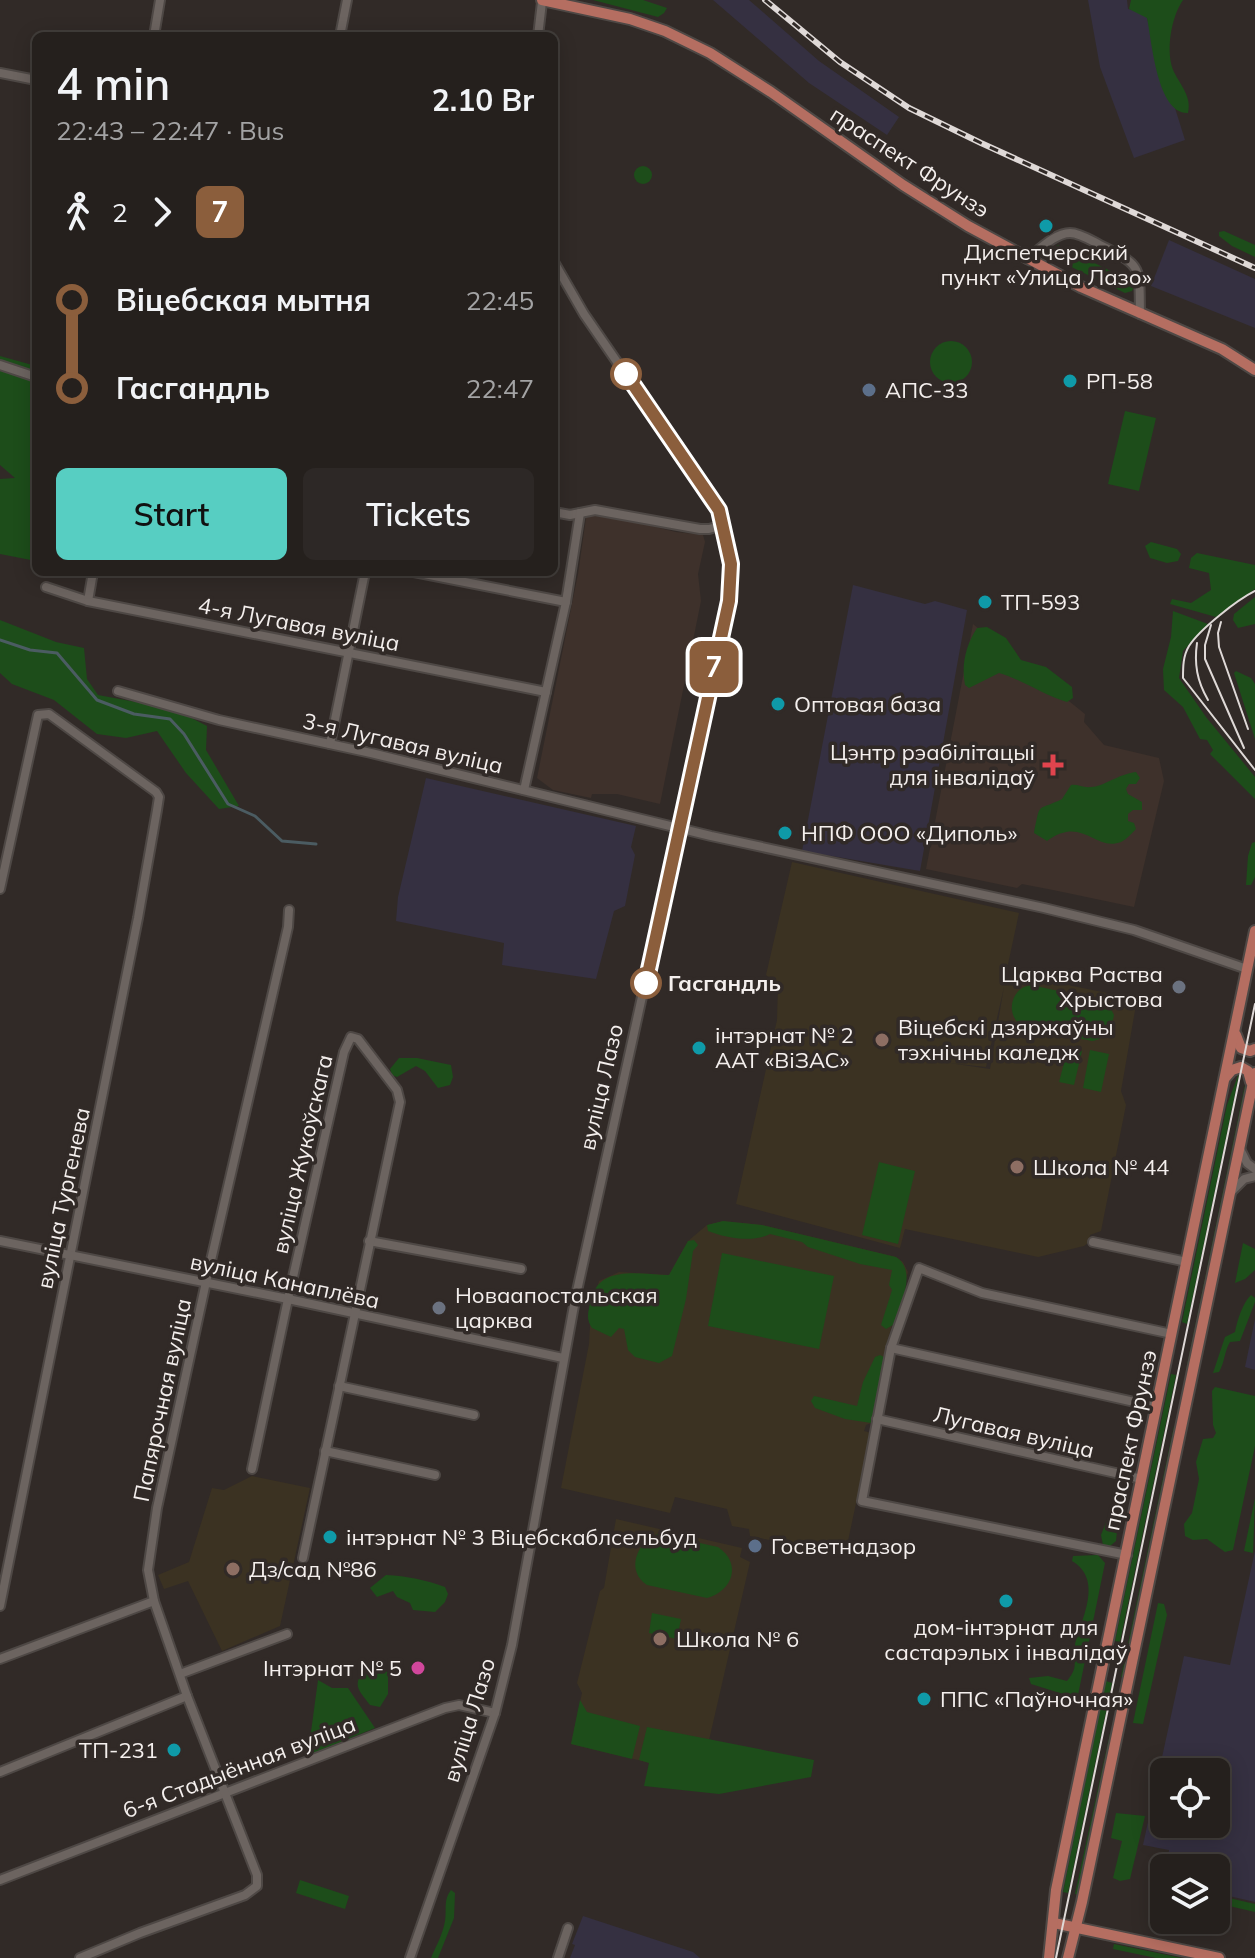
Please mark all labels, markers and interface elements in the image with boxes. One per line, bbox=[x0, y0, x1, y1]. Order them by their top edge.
text: 4 min bbox=[56, 56, 170, 111]
text: 2.10 Br bbox=[432, 81, 534, 119]
street label: праспект Фрунзэ bbox=[825, 100, 995, 224]
text: 22:43 – 22:47 · Bus bbox=[56, 114, 285, 147]
icon: walk bbox=[56, 190, 100, 234]
icon: forward bbox=[140, 190, 184, 234]
text: 7 bbox=[212, 194, 228, 229]
text: 2 bbox=[112, 196, 128, 229]
marker: Диспетчерский пункт «Улица Лазо» bbox=[1037, 217, 1055, 235]
place label: Диспетчерский пункт «Улица Лазо» bbox=[940, 238, 1152, 291]
text: Віцебская мытня bbox=[116, 281, 371, 319]
text: 22:45 bbox=[466, 284, 534, 317]
unlabelled marker bbox=[611, 359, 641, 389]
place label: РП-58 bbox=[1086, 367, 1153, 395]
text: Гасгандль bbox=[116, 369, 270, 407]
text: 22:47 bbox=[466, 372, 534, 405]
marker: РП-58 bbox=[1061, 372, 1079, 390]
place label: АПС-33 bbox=[885, 376, 969, 404]
marker: АПС-33 bbox=[860, 381, 878, 399]
button: Start bbox=[56, 468, 287, 560]
button: Tickets bbox=[303, 468, 534, 560]
place label: ТП-593 bbox=[1001, 588, 1080, 616]
street label: 4-я Лугавая вуліца bbox=[196, 591, 402, 657]
marker: ТП-593 bbox=[976, 593, 994, 611]
line badge: 7 bbox=[688, 641, 740, 693]
text: 7 bbox=[706, 649, 722, 684]
place label: Оптовая база bbox=[794, 690, 941, 718]
marker: Оптовая база bbox=[769, 695, 787, 713]
street label: 3-я Лугавая вуліца bbox=[300, 706, 506, 780]
place label: Цэнтр рэабілітацыі для інвалідаў bbox=[830, 738, 1035, 791]
marker: Цэнтр рэабілітацыі для інвалідаў bbox=[1042, 754, 1064, 776]
place label: НПФ ООО «Диполь» bbox=[801, 819, 1017, 847]
marker: НПФ ООО «Диполь» bbox=[776, 824, 794, 842]
place label: Царква Раства Хрыстова bbox=[1001, 960, 1163, 1013]
marker: Гасгандль bbox=[631, 968, 661, 998]
place label: Гасгандль bbox=[668, 969, 781, 997]
marker: Царква Раства Хрыстова bbox=[1170, 978, 1188, 996]
place label: Віцебскі дзяржаўны тэхнічны каледж bbox=[898, 1013, 1114, 1066]
street label: вуліца Лазо bbox=[573, 1021, 629, 1153]
place label: інтэрнат № 2 ААТ «ВіЗАС» bbox=[715, 1021, 854, 1074]
marker: Віцебскі дзяржаўны тэхнічны каледж bbox=[873, 1031, 891, 1049]
marker: інтэрнат № 2 ААТ «ВіЗАС» bbox=[690, 1039, 708, 1057]
street label: вуліца Жукоўскага bbox=[265, 1052, 339, 1256]
street label: вуліца Тургенева bbox=[30, 1105, 96, 1291]
place label: Школа № 44 bbox=[1033, 1153, 1169, 1181]
marker: Школа № 44 bbox=[1008, 1158, 1026, 1176]
street label: вуліца Канаплёва bbox=[188, 1247, 382, 1315]
place label: Новаапостальская царква bbox=[455, 1281, 658, 1334]
street label: Папярочная вуліца bbox=[127, 1296, 197, 1504]
marker: Новаапостальская царква bbox=[430, 1299, 448, 1317]
street label: праспект Фрунзэ bbox=[1097, 1347, 1163, 1533]
street label: Лугавая вуліца bbox=[931, 1400, 1097, 1464]
place label: інтэрнат № 3 Віцебскаблсельбуд bbox=[346, 1523, 697, 1551]
marker: інтэрнат № 3 Віцебскаблсельбуд bbox=[321, 1528, 339, 1546]
place label: Госветнадзор bbox=[771, 1532, 916, 1560]
marker: Госветнадзор bbox=[746, 1537, 764, 1555]
place label: Дз/сад №86 bbox=[249, 1555, 377, 1583]
marker: Дз/сад №86 bbox=[224, 1560, 242, 1578]
marker: дом-інтэрнат для састарэлых і інвалідаў bbox=[997, 1592, 1015, 1610]
place label: дом-інтэрнат для састарэлых і інвалідаў bbox=[884, 1613, 1128, 1666]
place label: Школа № 6 bbox=[676, 1625, 799, 1653]
marker: Школа № 6 bbox=[651, 1630, 669, 1648]
place label: Інтэрнат № 5 bbox=[263, 1654, 402, 1682]
street label: вуліца Лазо bbox=[437, 1654, 501, 1786]
marker: Інтэрнат № 5 bbox=[409, 1659, 427, 1677]
place label: ППС «Паўночная» bbox=[940, 1685, 1133, 1713]
marker: ППС «Паўночная» bbox=[915, 1690, 933, 1708]
street label: 6-я Стадыённая вуліца bbox=[119, 1710, 359, 1824]
place label: ТП-231 bbox=[79, 1736, 158, 1764]
marker: ТП-231 bbox=[165, 1741, 183, 1759]
map controls bbox=[1150, 1758, 1230, 1934]
button: locate bbox=[1150, 1758, 1230, 1838]
button: layers bbox=[1150, 1854, 1230, 1934]

